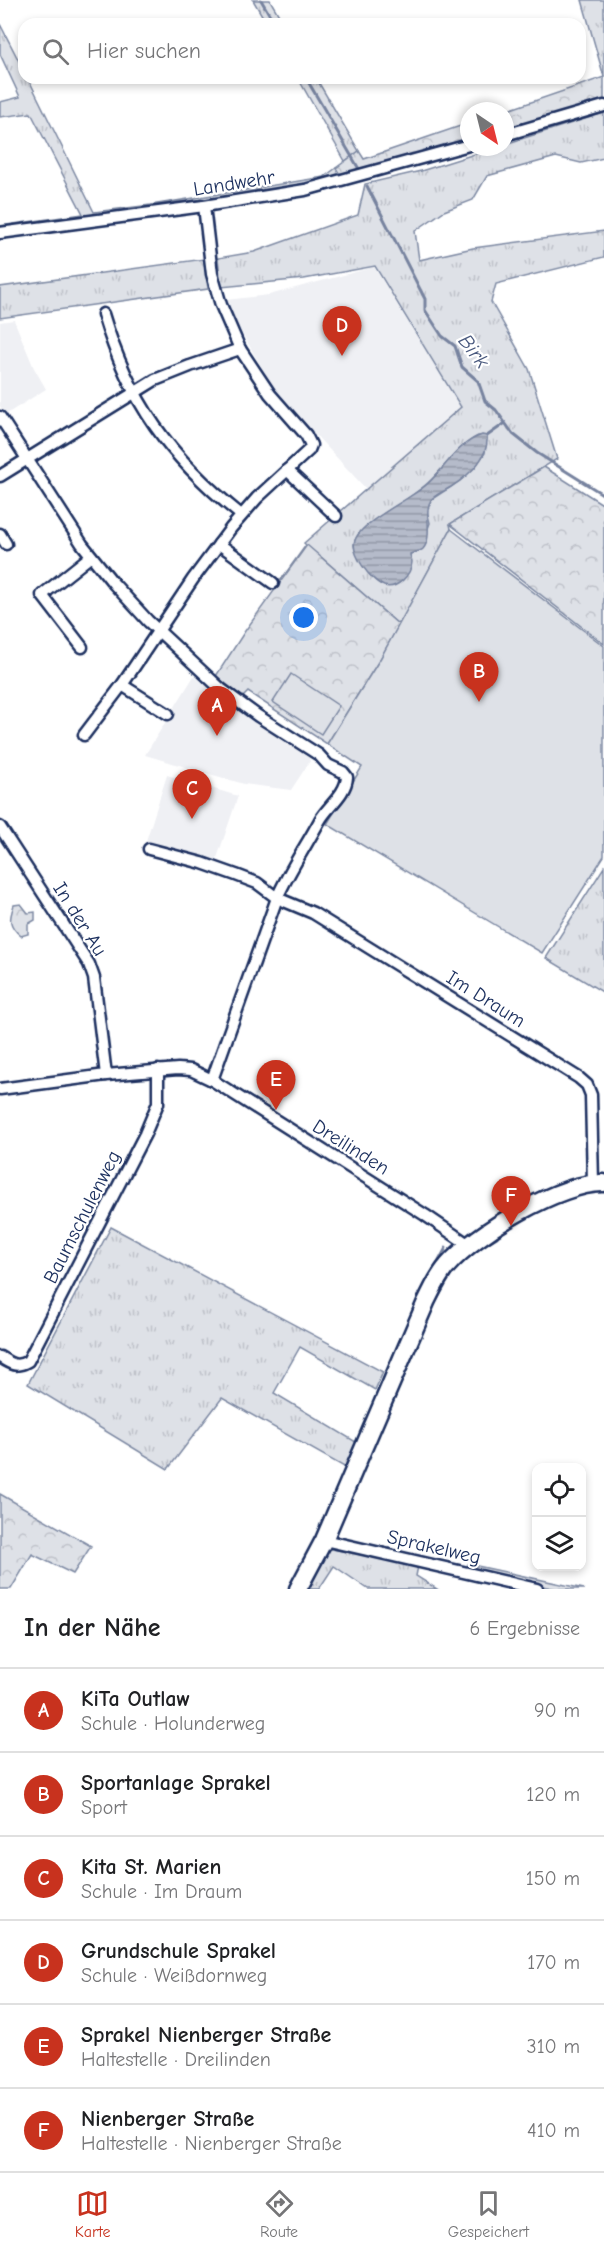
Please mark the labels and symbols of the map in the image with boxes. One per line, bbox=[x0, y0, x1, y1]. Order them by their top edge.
north arrow bbox=[460, 102, 514, 156]
street label: Landwehr bbox=[192, 165, 276, 201]
pin: D bbox=[322, 306, 362, 356]
water label: Birk bbox=[453, 329, 495, 373]
your location bbox=[289, 603, 318, 632]
pin: B bbox=[460, 652, 498, 702]
pin: A bbox=[198, 686, 236, 736]
pin: C bbox=[172, 770, 212, 819]
street label: In der Au bbox=[48, 878, 112, 960]
street label: Im Draum bbox=[442, 966, 530, 1032]
pin: E bbox=[256, 1060, 296, 1110]
street label: Dreilinden bbox=[308, 1114, 394, 1180]
street label: Baumschulenweg bbox=[39, 1147, 125, 1287]
pin: F bbox=[492, 1176, 530, 1226]
street label: Sprakelweg bbox=[385, 1525, 483, 1569]

